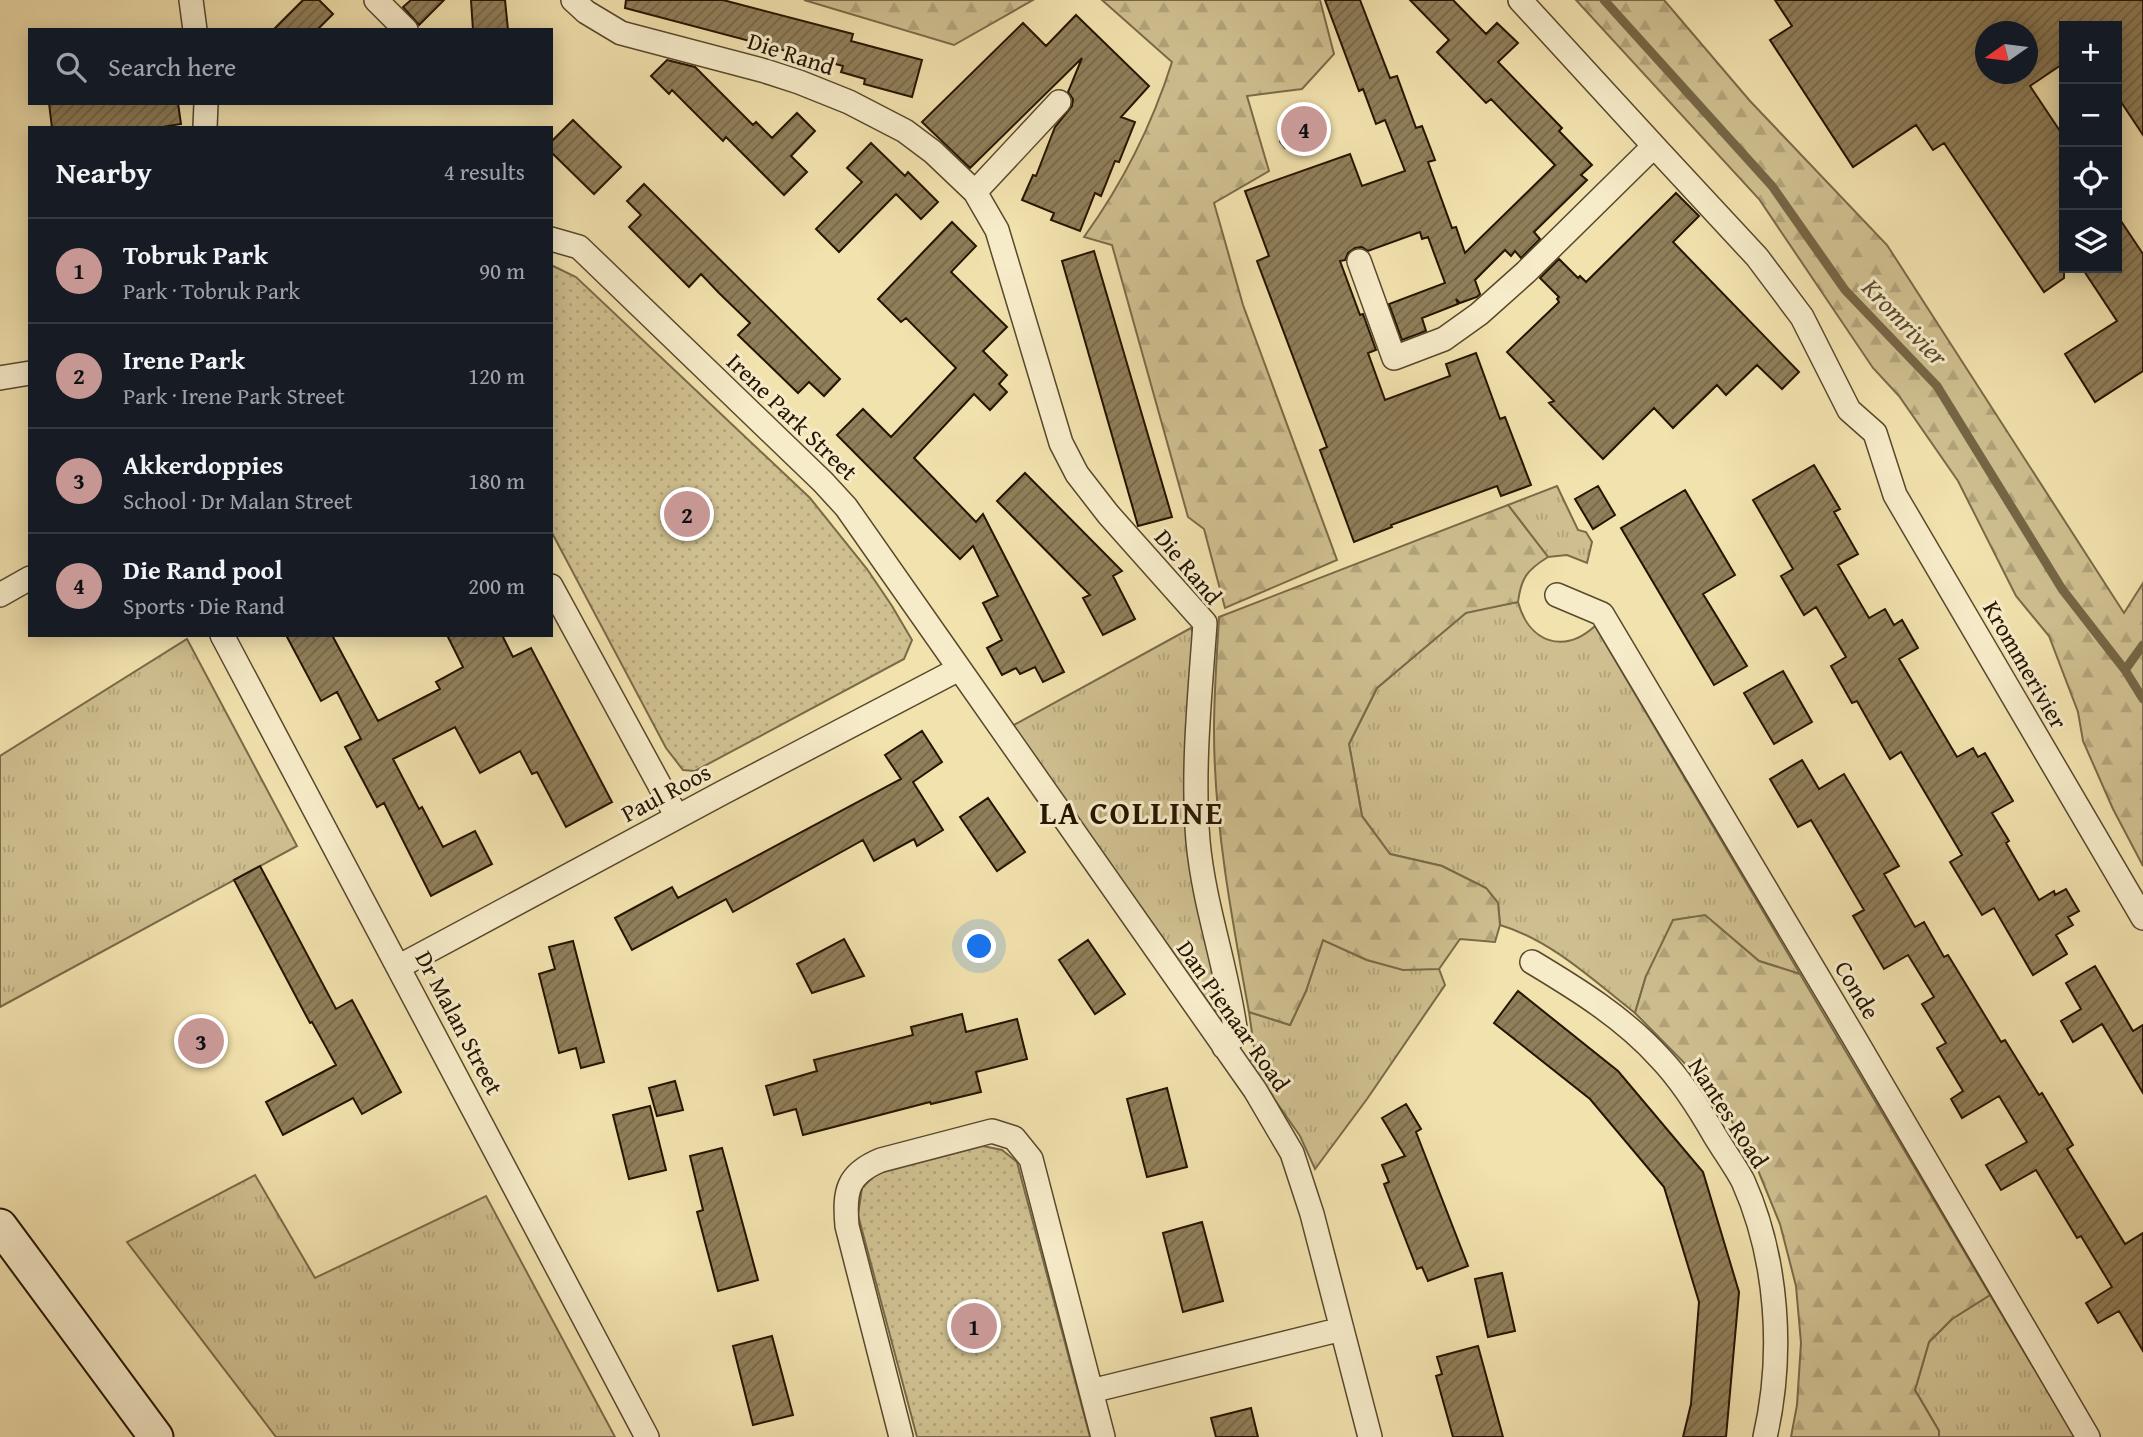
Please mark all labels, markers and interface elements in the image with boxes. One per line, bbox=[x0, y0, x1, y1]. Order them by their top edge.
north arrow bbox=[1975, 21, 2038, 84]
map controls bbox=[2059, 21, 2122, 273]
button: + bbox=[2059, 21, 2122, 84]
street label: Die Rand bbox=[743, 23, 839, 84]
search box bbox=[28, 28, 553, 105]
text: Search here bbox=[108, 47, 236, 86]
icon: search bbox=[52, 48, 90, 86]
button: − bbox=[2059, 84, 2122, 147]
pin: 4 bbox=[1281, 103, 1327, 155]
button: locate bbox=[2059, 147, 2122, 210]
text: Nearby bbox=[56, 150, 152, 194]
text: 4 results bbox=[444, 155, 525, 188]
button: layers bbox=[2059, 210, 2122, 273]
text: Tobruk Park bbox=[123, 235, 268, 274]
text: 1 bbox=[73, 254, 85, 287]
text: 90 m bbox=[479, 254, 525, 287]
water label: Kromrivier bbox=[1853, 268, 1958, 375]
text: Park · Tobruk Park bbox=[123, 274, 300, 307]
text: Irene Park bbox=[123, 340, 245, 379]
street label: Irene Park Street bbox=[719, 345, 866, 489]
text: 2 bbox=[73, 359, 85, 392]
text: 120 m bbox=[468, 359, 525, 392]
text: Park · Irene Park Street bbox=[123, 379, 345, 412]
text: Akkerdoppies bbox=[123, 445, 283, 484]
text: 3 bbox=[73, 464, 85, 497]
text: 180 m bbox=[468, 464, 525, 497]
text: School · Dr Malan Street bbox=[123, 484, 353, 517]
pin: 2 bbox=[664, 488, 710, 540]
street label: Die Rand bbox=[1146, 521, 1231, 612]
text: Die Rand pool bbox=[123, 550, 282, 589]
text: 4 bbox=[73, 569, 85, 602]
text: 200 m bbox=[468, 569, 525, 602]
text: Sports · Die Rand bbox=[123, 589, 285, 622]
street label: Krommerivier bbox=[1975, 594, 2076, 735]
street label: Paul Roos bbox=[615, 754, 717, 831]
district label: LA COLLINE bbox=[1040, 789, 1224, 836]
your location bbox=[962, 929, 996, 963]
street label: Dan Pienaar Road bbox=[1168, 933, 1299, 1098]
street label: Dr Malan Street bbox=[407, 945, 512, 1101]
street label: Conde bbox=[1826, 954, 1889, 1026]
pin: 3 bbox=[178, 1015, 224, 1067]
street label: Nantes Road bbox=[1680, 1051, 1777, 1175]
pin: 1 bbox=[951, 1300, 997, 1352]

